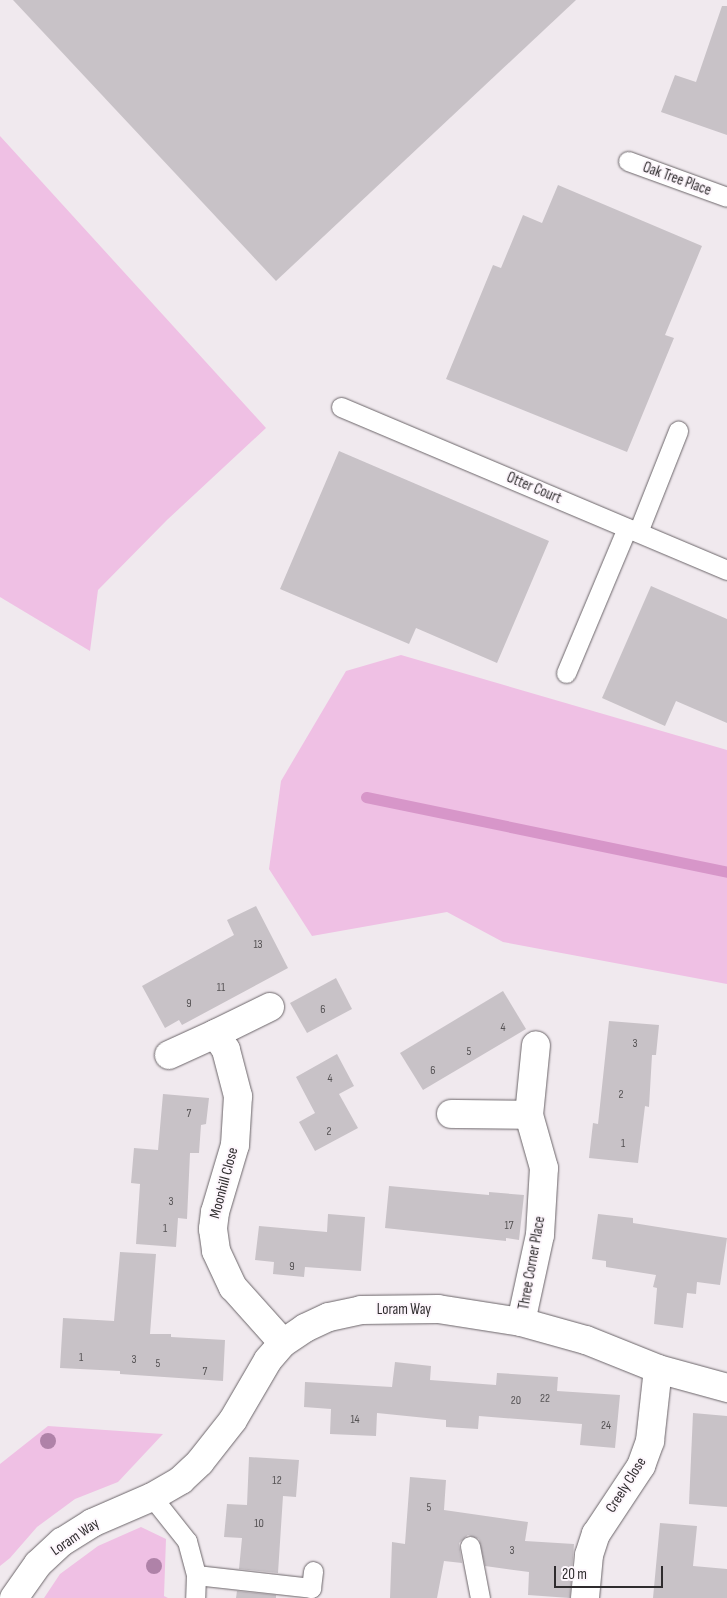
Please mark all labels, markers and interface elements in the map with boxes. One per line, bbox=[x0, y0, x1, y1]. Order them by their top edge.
street label: Oak Tree Place bbox=[640, 158, 714, 200]
street label: Otter Court bbox=[504, 468, 564, 508]
house number: 13 bbox=[253, 938, 263, 952]
house number: 11 bbox=[217, 981, 225, 995]
house number: 9 bbox=[186, 997, 192, 1011]
house number: 6 bbox=[320, 1003, 326, 1017]
house number: 4 bbox=[500, 1021, 506, 1035]
house number: 3 bbox=[632, 1037, 638, 1051]
house number: 5 bbox=[467, 1045, 471, 1059]
house number: 6 bbox=[430, 1064, 436, 1078]
house number: 4 bbox=[327, 1072, 333, 1086]
house number: 2 bbox=[619, 1088, 623, 1102]
house number: 7 bbox=[187, 1107, 191, 1121]
house number: 2 bbox=[327, 1125, 331, 1139]
house number: 1 bbox=[621, 1137, 625, 1151]
street label: Moonhill Close bbox=[206, 1146, 242, 1220]
house number: 3 bbox=[168, 1195, 174, 1209]
street label: Three Corner Place bbox=[515, 1215, 549, 1311]
house number: 17 bbox=[505, 1219, 513, 1233]
house number: 1 bbox=[163, 1222, 167, 1236]
house number: 9 bbox=[289, 1260, 295, 1274]
street label: Loram Way bbox=[377, 1301, 431, 1319]
house number: 1 bbox=[79, 1351, 83, 1365]
house number: 3 bbox=[131, 1353, 137, 1367]
house number: 5 bbox=[156, 1357, 160, 1371]
house number: 7 bbox=[203, 1365, 207, 1379]
house number: 22 bbox=[540, 1392, 550, 1406]
house number: 20 bbox=[511, 1394, 521, 1408]
house number: 14 bbox=[350, 1413, 360, 1427]
house number: 24 bbox=[601, 1419, 611, 1433]
street label: Creely Close bbox=[602, 1454, 650, 1516]
house number: 12 bbox=[272, 1474, 282, 1488]
house number: 5 bbox=[427, 1501, 431, 1515]
street label: Loram Way bbox=[47, 1514, 103, 1560]
house number: 10 bbox=[254, 1517, 264, 1531]
house number: 3 bbox=[509, 1544, 515, 1558]
scale bar bbox=[557, 1556, 666, 1588]
text: 20 m bbox=[562, 1565, 587, 1584]

